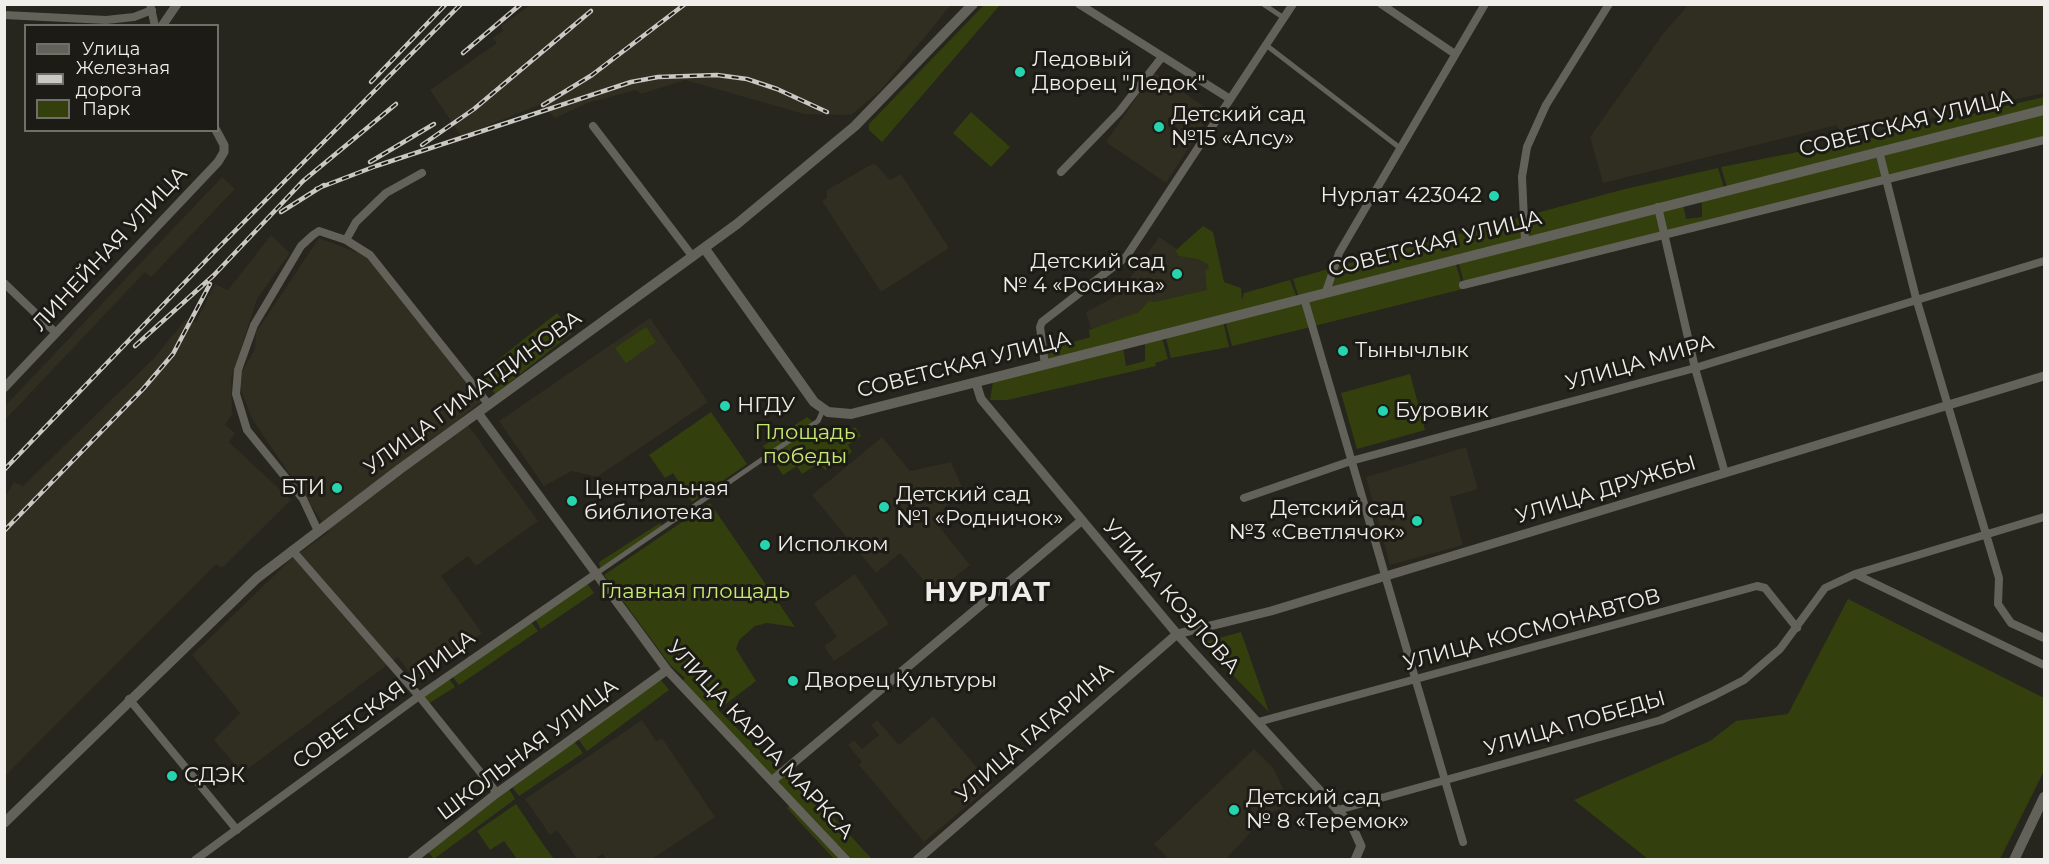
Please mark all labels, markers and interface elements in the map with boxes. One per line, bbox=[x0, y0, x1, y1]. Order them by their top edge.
legend bbox=[24, 24, 219, 132]
text: Улица bbox=[82, 38, 140, 60]
place label: Ледовый Дворец "Ледок" bbox=[1032, 47, 1205, 97]
text: Железная дорога bbox=[76, 57, 170, 101]
marker: Ледовый Дворец "Ледок" bbox=[1013, 65, 1027, 79]
street label: СОВЕТСКАЯ УЛИЦА bbox=[1797, 85, 2015, 163]
text: Парк bbox=[82, 98, 130, 120]
place label: Детский сад №15 «Алсу» bbox=[1171, 102, 1305, 152]
marker: Детский сад №15 «Алсу» bbox=[1152, 120, 1166, 134]
street label: ЛИНЕЙНАЯ УЛИЦА bbox=[27, 161, 193, 337]
place label: Нурлат 423042 bbox=[1320, 183, 1482, 209]
marker: Нурлат 423042 bbox=[1487, 189, 1501, 203]
street label: СОВЕТСКАЯ УЛИЦА bbox=[1326, 205, 1544, 283]
place label: Детский сад № 4 «Росинка» bbox=[1002, 249, 1165, 299]
marker: Детский сад № 4 «Росинка» bbox=[1170, 267, 1184, 281]
street label: УЛИЦА ГИМАТДИНОВА bbox=[359, 306, 587, 480]
street label: СОВЕТСКАЯ УЛИЦА bbox=[855, 326, 1073, 404]
street label: УЛИЦА МИРА bbox=[1563, 330, 1717, 396]
place label: Тынычлык bbox=[1355, 338, 1469, 364]
marker: Тынычлык bbox=[1336, 344, 1350, 358]
place label: НГДУ bbox=[737, 393, 795, 419]
place label: Буровик bbox=[1395, 398, 1489, 424]
marker: НГДУ bbox=[718, 399, 732, 413]
marker: Буровик bbox=[1376, 404, 1390, 418]
park label: Площадь победы bbox=[754, 420, 856, 470]
street label: УЛИЦА ДРУЖБЫ bbox=[1513, 451, 1699, 529]
place label: БТИ bbox=[281, 475, 325, 501]
place label: Центральная библиотека bbox=[584, 476, 729, 526]
marker: БТИ bbox=[330, 481, 344, 495]
place label: Детский сад №1 «Родничок» bbox=[896, 482, 1063, 532]
marker: Центральная библиотека bbox=[565, 494, 579, 508]
place label: Детский сад №3 «Светлячок» bbox=[1229, 496, 1405, 546]
marker: Детский сад №1 «Родничок» bbox=[877, 500, 891, 514]
marker: Детский сад №3 «Светлячок» bbox=[1410, 514, 1424, 528]
street label: УЛИЦА КОЗЛОВА bbox=[1097, 515, 1245, 679]
place label: Исполком bbox=[777, 532, 889, 558]
marker: Исполком bbox=[758, 538, 772, 552]
district label: НУРЛАТ bbox=[924, 577, 1052, 609]
park label: Главная площадь bbox=[600, 579, 790, 605]
street label: УЛИЦА КОСМОНАВТОВ bbox=[1401, 583, 1663, 677]
street label: СОВЕТСКАЯ УЛИЦА bbox=[288, 625, 480, 775]
street label: УЛИЦА КАРЛА МАРКСА bbox=[661, 635, 859, 845]
street label: УЛИЦА ГАГАРИНА bbox=[951, 658, 1119, 808]
place label: Дворец Культуры bbox=[805, 668, 997, 694]
street label: ШКОЛЬНАЯ УЛИЦА bbox=[433, 674, 623, 826]
marker: Дворец Культуры bbox=[786, 674, 800, 688]
street label: УЛИЦА ПОБЕДЫ bbox=[1481, 686, 1669, 762]
place label: СДЭК bbox=[184, 763, 245, 789]
marker: СДЭК bbox=[165, 769, 179, 783]
place label: Детский сад № 8 «Теремок» bbox=[1246, 785, 1409, 835]
marker: Детский сад № 8 «Теремок» bbox=[1227, 803, 1241, 817]

